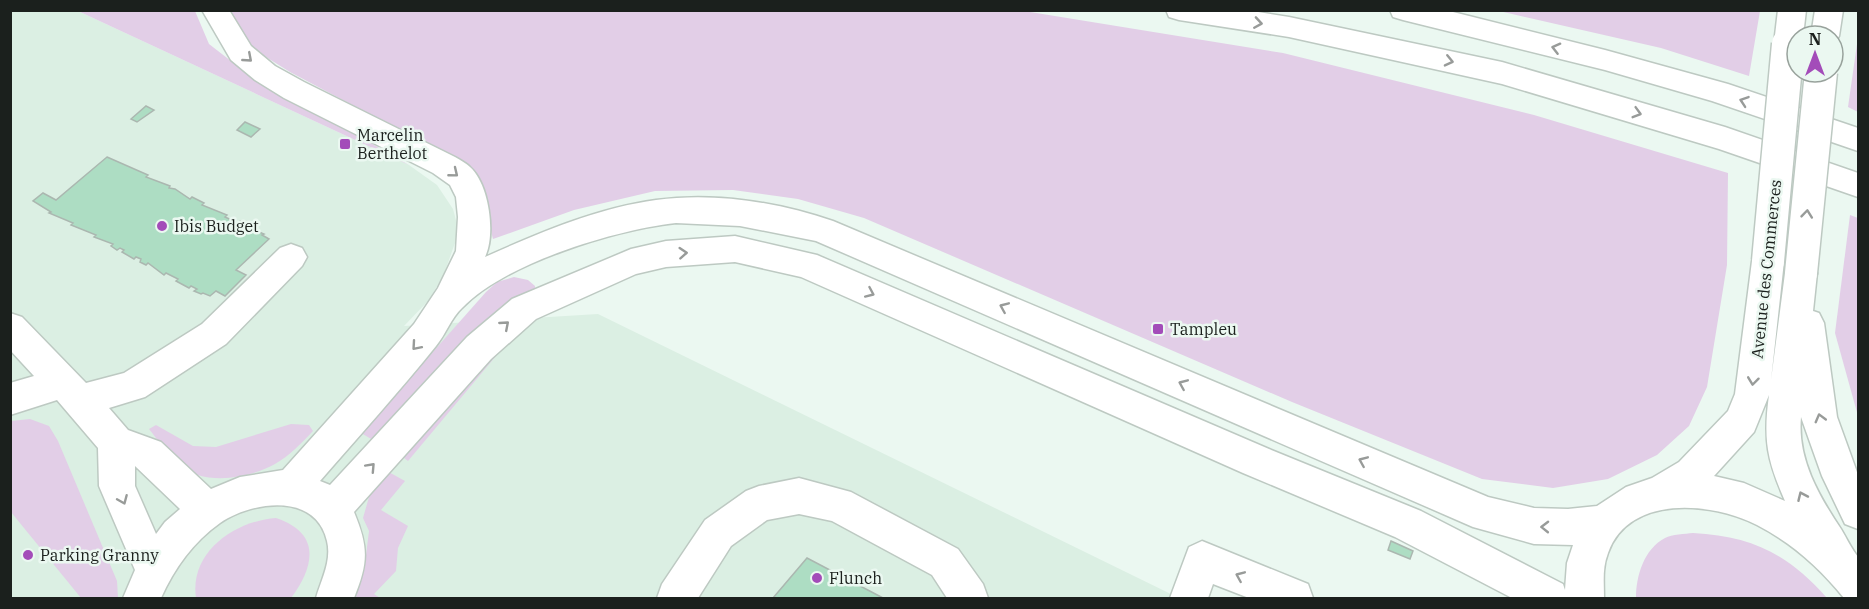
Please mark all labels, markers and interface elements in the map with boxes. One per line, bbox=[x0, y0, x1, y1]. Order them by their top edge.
one-way arrow bbox=[1253, 16, 1263, 28]
north arrow bbox=[1785, 24, 1845, 84]
text: N bbox=[1809, 29, 1821, 49]
one-way arrow bbox=[1551, 42, 1561, 55]
one-way arrow bbox=[241, 51, 252, 62]
one-way arrow bbox=[1444, 54, 1454, 67]
one-way arrow bbox=[1739, 95, 1749, 108]
one-way arrow bbox=[1631, 106, 1642, 118]
place label: Marcelin Berthelot bbox=[357, 125, 428, 163]
marker: Marcelin Berthelot bbox=[338, 137, 352, 151]
one-way arrow bbox=[447, 166, 458, 177]
street label: Avenue des Commerces bbox=[1747, 179, 1785, 359]
one-way arrow bbox=[1800, 210, 1813, 219]
place label: Ibis Budget bbox=[174, 216, 259, 236]
marker: Ibis Budget bbox=[155, 219, 169, 233]
one-way arrow bbox=[679, 247, 688, 260]
one-way arrow bbox=[864, 286, 875, 298]
one-way arrow bbox=[1000, 302, 1011, 314]
place label: Tampleu bbox=[1170, 319, 1237, 339]
one-way arrow bbox=[498, 321, 509, 332]
marker: Tampleu bbox=[1151, 322, 1165, 336]
one-way arrow bbox=[412, 339, 423, 349]
one-way arrow bbox=[1748, 377, 1760, 386]
one-way arrow bbox=[1179, 379, 1190, 391]
one-way arrow bbox=[1815, 413, 1828, 423]
one-way arrow bbox=[1358, 456, 1369, 468]
one-way arrow bbox=[364, 463, 375, 473]
one-way arrow bbox=[1797, 491, 1809, 502]
one-way arrow bbox=[115, 493, 127, 504]
one-way arrow bbox=[1541, 520, 1550, 533]
place label: Parking Granny bbox=[40, 545, 159, 565]
marker: Parking Granny bbox=[21, 548, 35, 562]
place label: Flunch bbox=[829, 568, 882, 588]
marker: Flunch bbox=[810, 571, 824, 585]
one-way arrow bbox=[1236, 571, 1247, 583]

